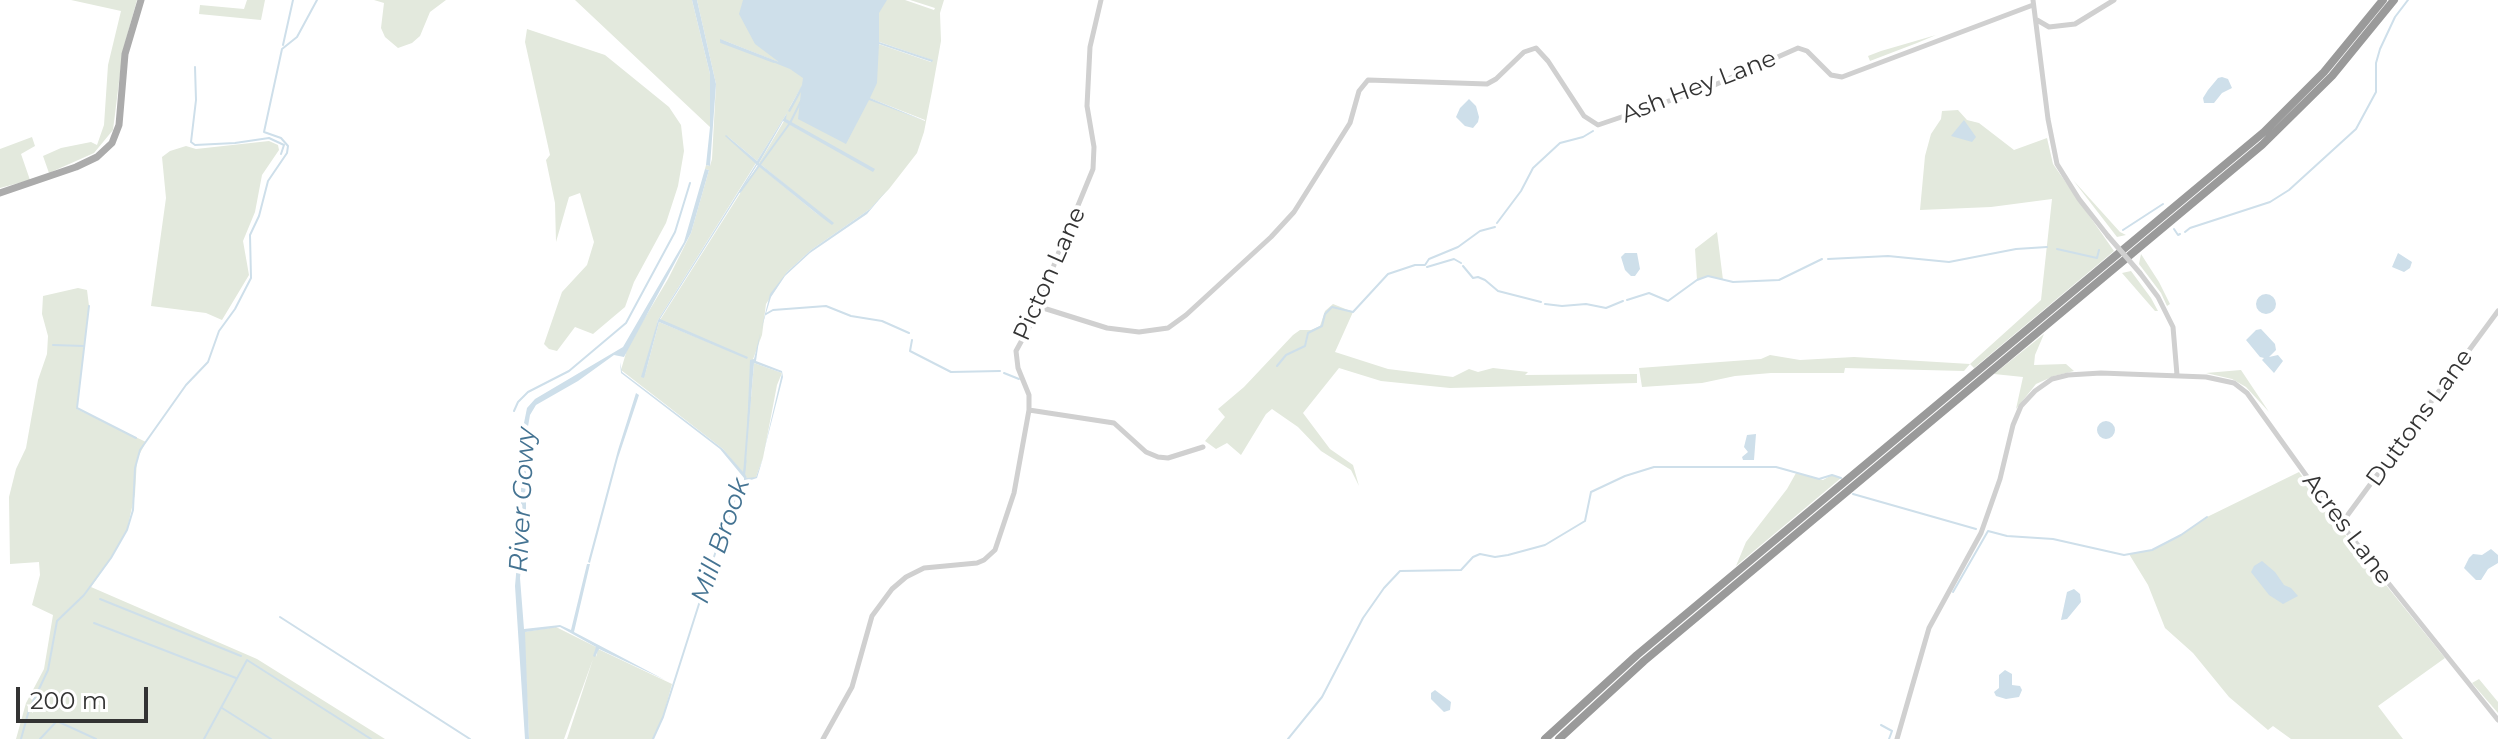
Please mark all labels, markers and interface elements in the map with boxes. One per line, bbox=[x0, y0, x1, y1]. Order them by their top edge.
street label: Ash Hey Lane bbox=[1618, 44, 1780, 130]
street label: Picton Lane bbox=[1008, 203, 1092, 345]
street label: Duttons Lane bbox=[2360, 344, 2480, 492]
water label: River Gowy bbox=[504, 427, 542, 573]
street label: Acres Lane bbox=[2296, 468, 2398, 590]
water label: Mill Brook bbox=[685, 474, 757, 608]
scale bar bbox=[20, 671, 152, 721]
text: 200 m bbox=[30, 686, 107, 715]

